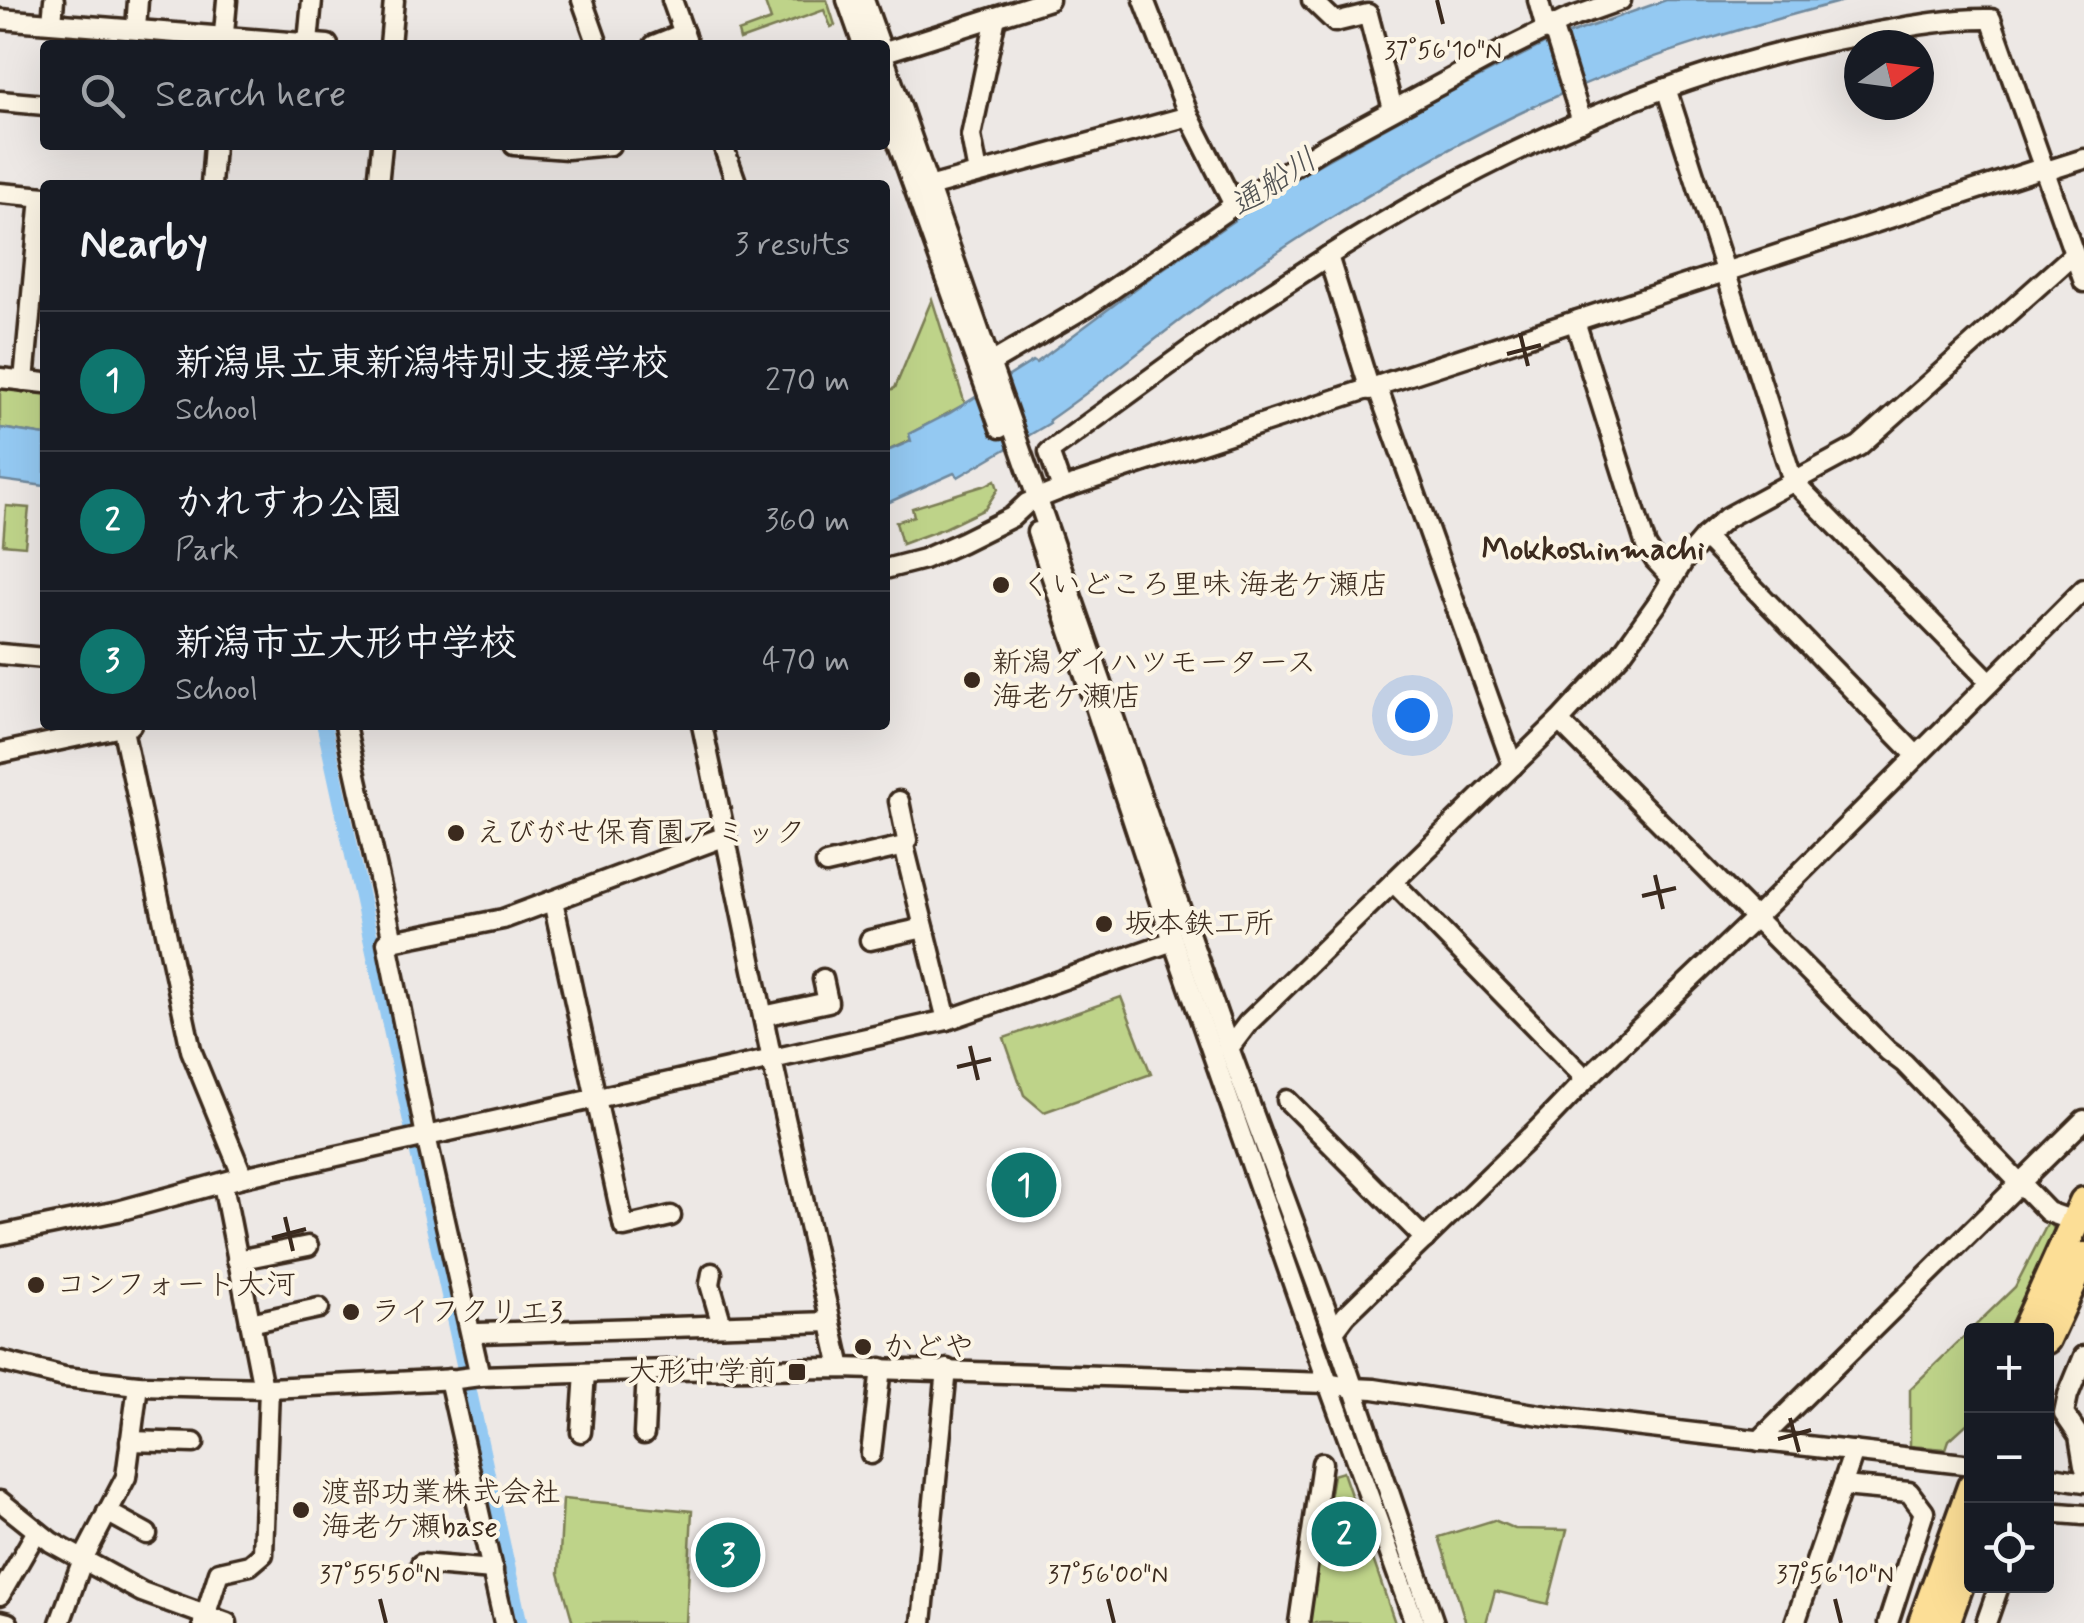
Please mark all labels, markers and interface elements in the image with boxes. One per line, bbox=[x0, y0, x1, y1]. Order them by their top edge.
north arrow bbox=[1844, 30, 1934, 120]
text: 37°56'10"N bbox=[1384, 35, 1502, 68]
search box bbox=[40, 40, 890, 150]
icon: search bbox=[75, 68, 130, 123]
text: Search here bbox=[155, 71, 346, 120]
water label: 通船川 bbox=[1222, 139, 1326, 227]
text: Nearby bbox=[80, 218, 208, 273]
text: 3 results bbox=[734, 224, 850, 266]
text: 新潟県立東新潟特別支援学校 bbox=[175, 340, 669, 389]
text: 1 bbox=[105, 360, 120, 402]
text: 270 m bbox=[765, 360, 850, 402]
text: School bbox=[175, 389, 258, 431]
text: かれすわ公園 bbox=[175, 480, 403, 529]
text: 2 bbox=[105, 500, 120, 542]
text: 360 m bbox=[764, 500, 850, 542]
text: Park bbox=[175, 529, 239, 571]
district label: Mokkoshinmachi bbox=[1482, 529, 1704, 571]
place label: くいどころ里味 海老ケ瀬店 bbox=[1021, 566, 1389, 605]
marker: くいどころ里味 海老ケ瀬店 bbox=[990, 574, 1012, 596]
text: 新潟市立大形中学校 bbox=[175, 620, 517, 669]
text: 3 bbox=[105, 640, 120, 682]
text: 470 m bbox=[762, 640, 850, 682]
place label: 新潟ダイハツモータース 海老ケ瀬店 bbox=[992, 644, 1317, 717]
text: School bbox=[175, 669, 258, 711]
marker: 新潟ダイハツモータース 海老ケ瀬店 bbox=[961, 669, 983, 691]
your location bbox=[1387, 690, 1438, 741]
place label: えびがせ保育園アミック bbox=[476, 814, 805, 853]
marker: えびがせ保育園アミック bbox=[445, 822, 467, 844]
place label: 坂本鉄工所 bbox=[1124, 905, 1274, 944]
marker: 坂本鉄工所 bbox=[1093, 913, 1115, 935]
pin: 1 bbox=[992, 1148, 1056, 1222]
place label: コンフォート大河 bbox=[56, 1266, 296, 1305]
marker: コンフォート大河 bbox=[25, 1274, 47, 1296]
place label: ライフクリエ3 bbox=[371, 1293, 563, 1332]
marker: ライフクリエ3 bbox=[340, 1301, 362, 1323]
map controls bbox=[1964, 1323, 2054, 1593]
button: + bbox=[1964, 1323, 2054, 1413]
place label: かどや bbox=[883, 1328, 974, 1367]
marker: かどや bbox=[852, 1336, 874, 1358]
place label: 大形中学前 bbox=[627, 1353, 777, 1392]
marker: 大形中学前 bbox=[786, 1361, 808, 1383]
button: − bbox=[1964, 1413, 2054, 1503]
place label: 渡部功業株式会社 海老ケ瀬base bbox=[321, 1474, 561, 1547]
pin: 2 bbox=[1312, 1496, 1376, 1572]
marker: 渡部功業株式会社 海老ケ瀬base bbox=[290, 1499, 312, 1521]
button: locate bbox=[1964, 1503, 2054, 1593]
pin: 3 bbox=[696, 1518, 760, 1592]
text: 37°55'50"N bbox=[319, 1559, 441, 1592]
text: 37°56'00"N bbox=[1048, 1559, 1168, 1592]
text: 37°56'10"N bbox=[1776, 1559, 1894, 1592]

